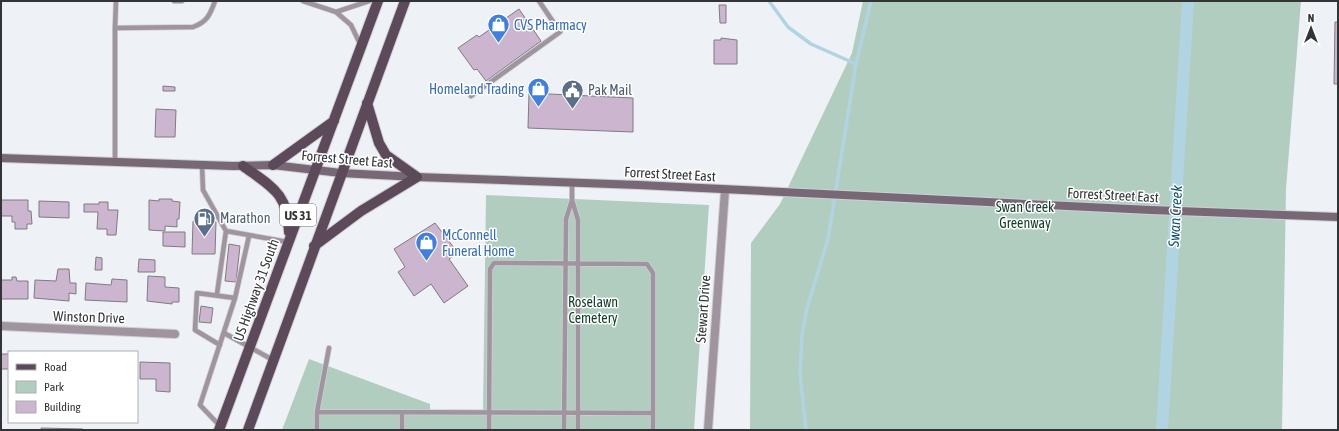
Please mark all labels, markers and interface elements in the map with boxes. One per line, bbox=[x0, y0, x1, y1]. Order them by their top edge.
north arrow bbox=[1291, 8, 1331, 48]
shop icon: CVS Pharmacy bbox=[486, 12, 512, 45]
text: N bbox=[1308, 12, 1314, 24]
place label: CVS Pharmacy bbox=[514, 17, 587, 33]
shop icon: Homeland Trading bbox=[526, 76, 552, 109]
public building icon: Pak Mail bbox=[559, 77, 585, 110]
place label: Homeland Trading bbox=[429, 81, 524, 97]
place label: Pak Mail bbox=[588, 82, 632, 98]
street label: Forrest Street East bbox=[301, 147, 393, 171]
street label: Forrest Street East bbox=[624, 164, 716, 184]
water label: Swan Creek bbox=[1165, 184, 1185, 248]
street label: Forrest Street East bbox=[1067, 185, 1159, 205]
park label: Swan Creek Greenway bbox=[996, 199, 1054, 231]
road number: US 31 bbox=[280, 204, 316, 226]
fuel station icon: Marathon bbox=[191, 205, 217, 238]
place label: Marathon bbox=[220, 210, 270, 226]
place label: McConnell Funeral Home bbox=[442, 227, 515, 259]
shop icon: McConnell Funeral Home bbox=[414, 230, 440, 263]
street label: US Highway 31 South bbox=[230, 237, 282, 343]
street label: Stewart Drive bbox=[693, 275, 713, 343]
park label: Roselawn Cemetery bbox=[568, 294, 618, 326]
street label: Winston Drive bbox=[53, 308, 125, 326]
legend bbox=[8, 351, 138, 423]
text: Road bbox=[44, 360, 67, 374]
text: Park bbox=[44, 380, 65, 394]
text: Building bbox=[44, 400, 82, 414]

